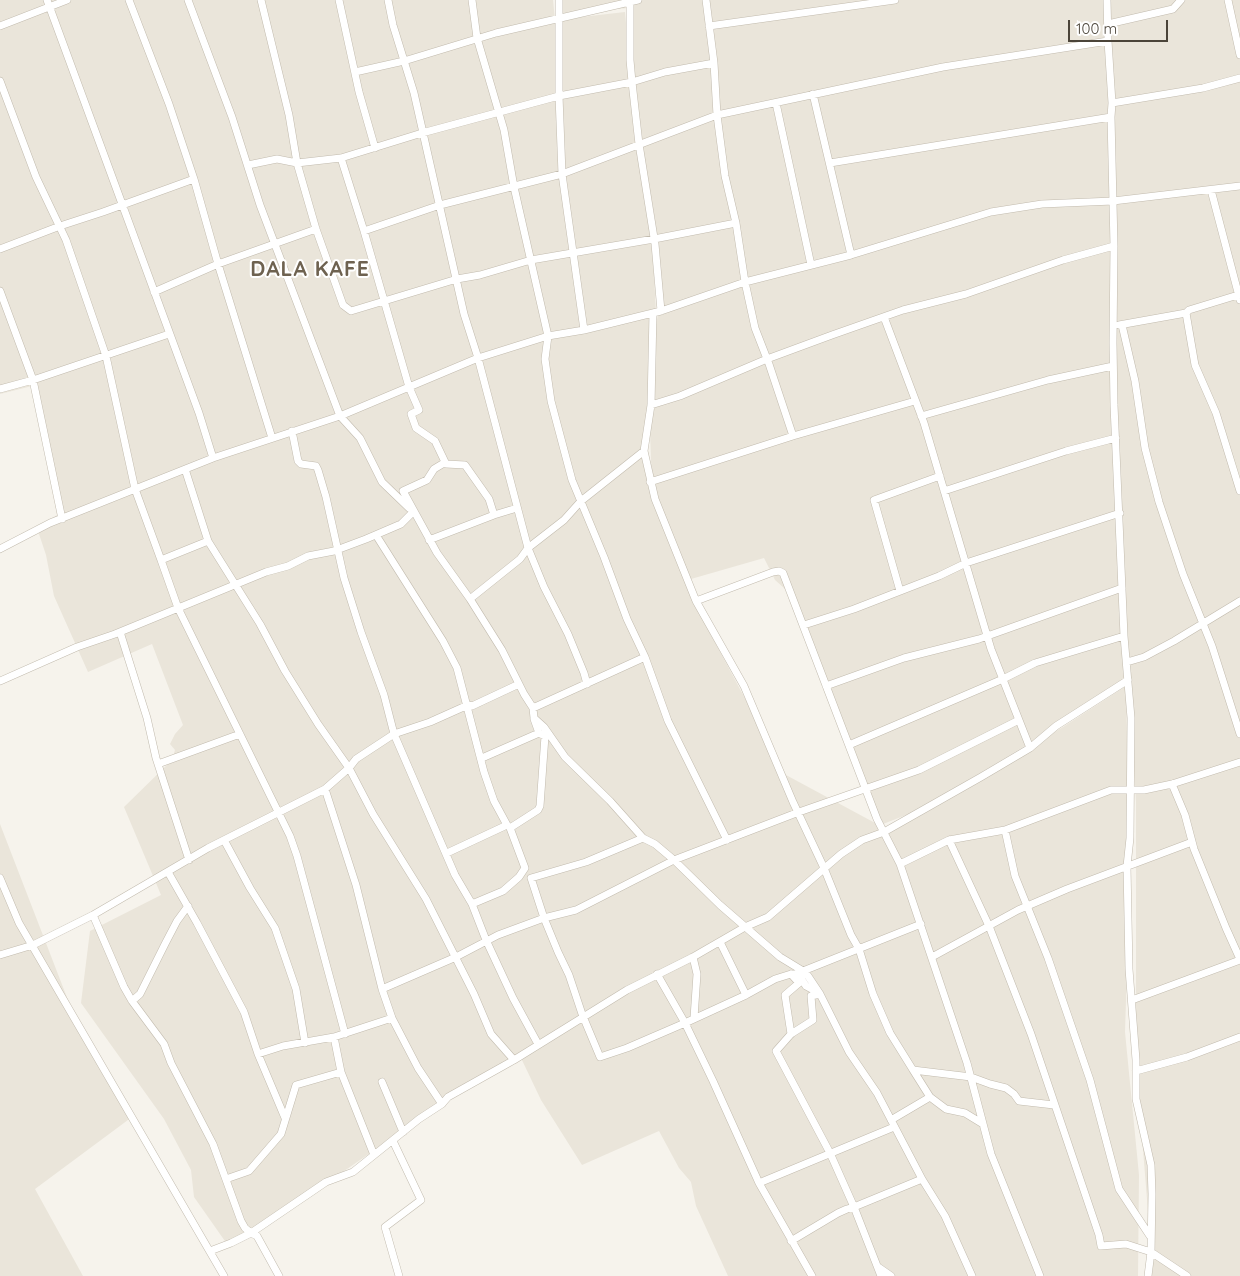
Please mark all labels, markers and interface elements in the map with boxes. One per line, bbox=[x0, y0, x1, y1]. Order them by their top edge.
scale bar bbox=[1070, 10, 1170, 42]
text: 100 m bbox=[1076, 19, 1117, 38]
district label: DALA KAFE bbox=[249, 257, 371, 283]

